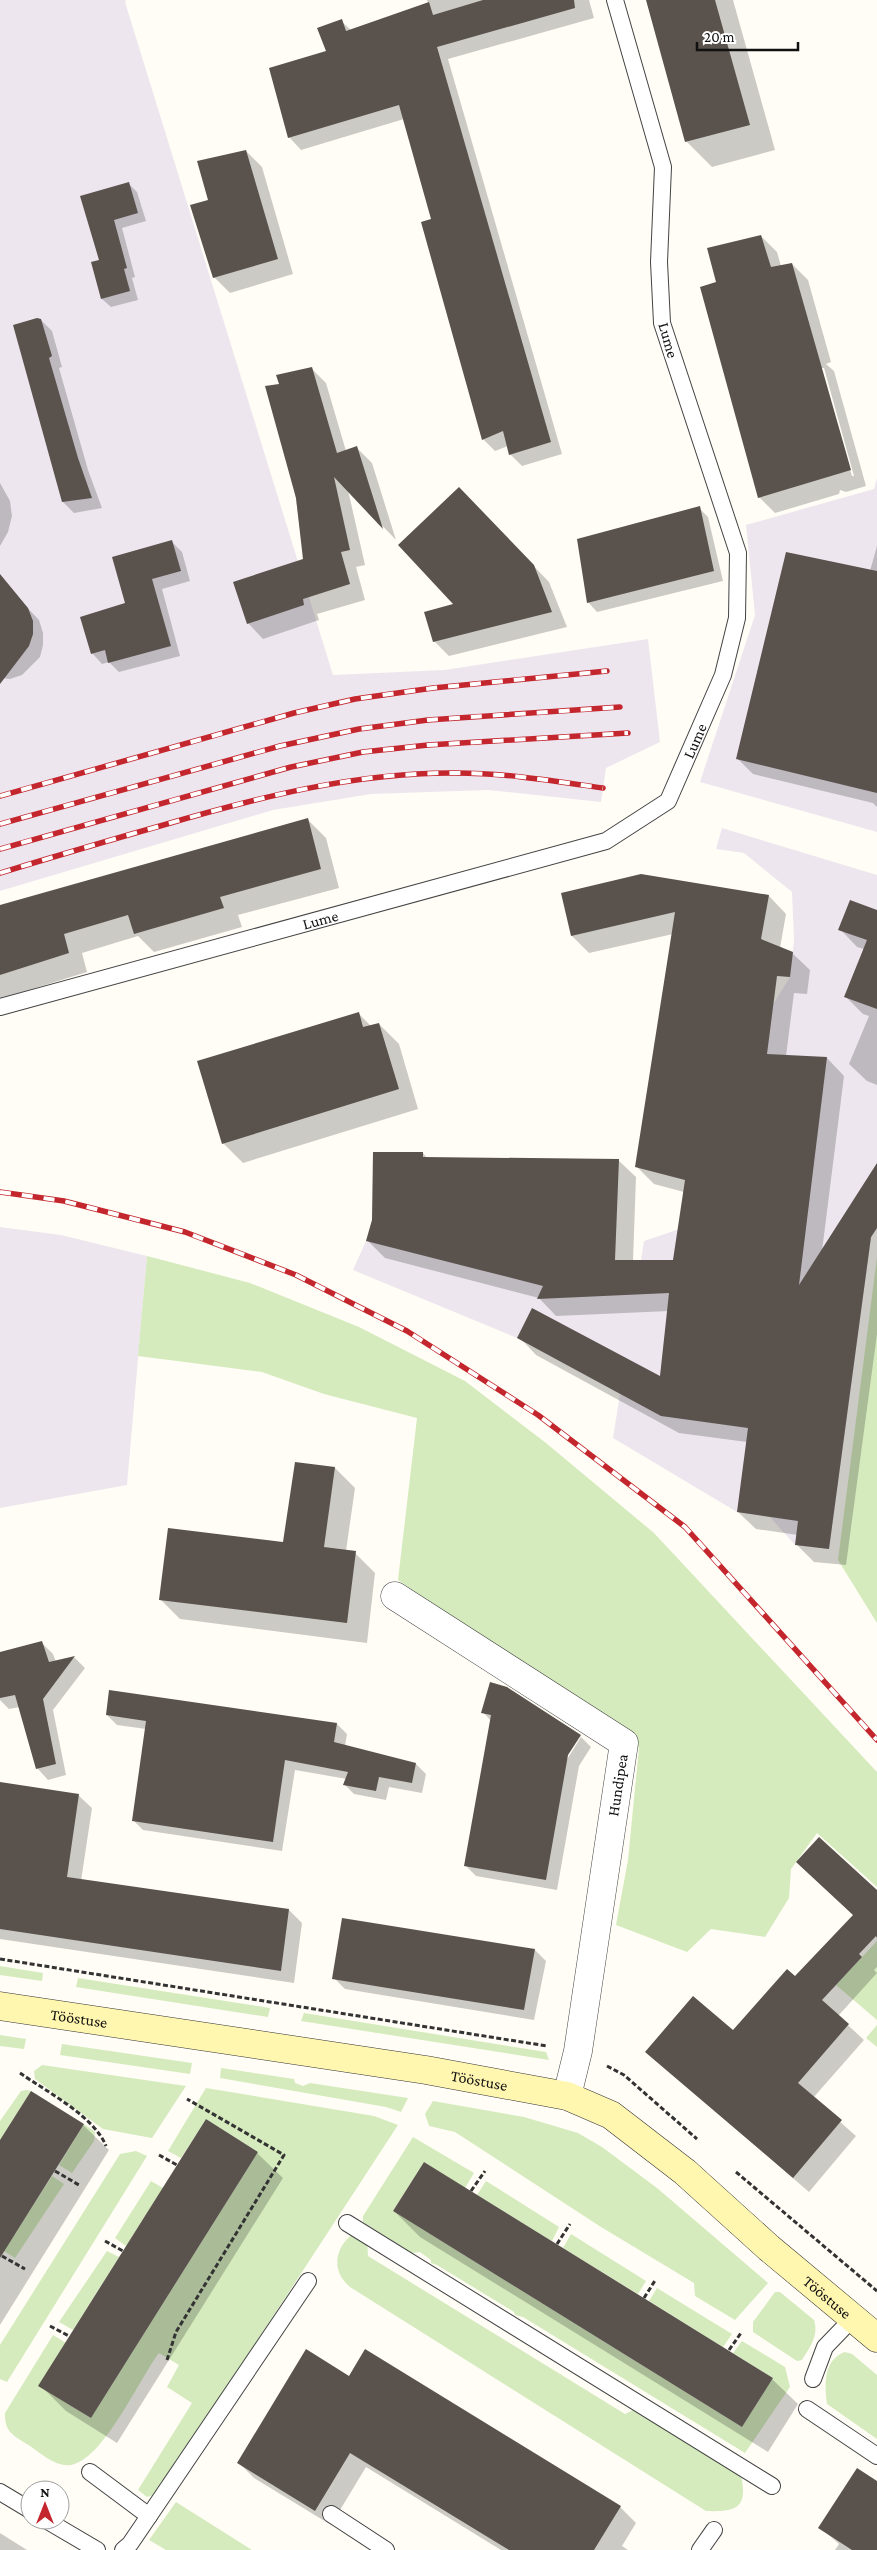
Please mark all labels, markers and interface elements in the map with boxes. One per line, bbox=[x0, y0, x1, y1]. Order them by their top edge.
scale bar bbox=[697, 20, 798, 52]
text: 20 m bbox=[704, 29, 735, 45]
street label: Lume bbox=[655, 320, 682, 360]
street label: Lume bbox=[680, 721, 710, 761]
street label: Lume bbox=[301, 907, 340, 933]
street label: Hundipea bbox=[604, 1752, 632, 1818]
street label: Tööstuse bbox=[49, 2006, 109, 2031]
street label: Tööstuse bbox=[449, 2067, 509, 2094]
street label: Tööstuse bbox=[800, 2272, 855, 2322]
north arrow bbox=[20, 2480, 70, 2530]
text: N bbox=[40, 2484, 50, 2500]

